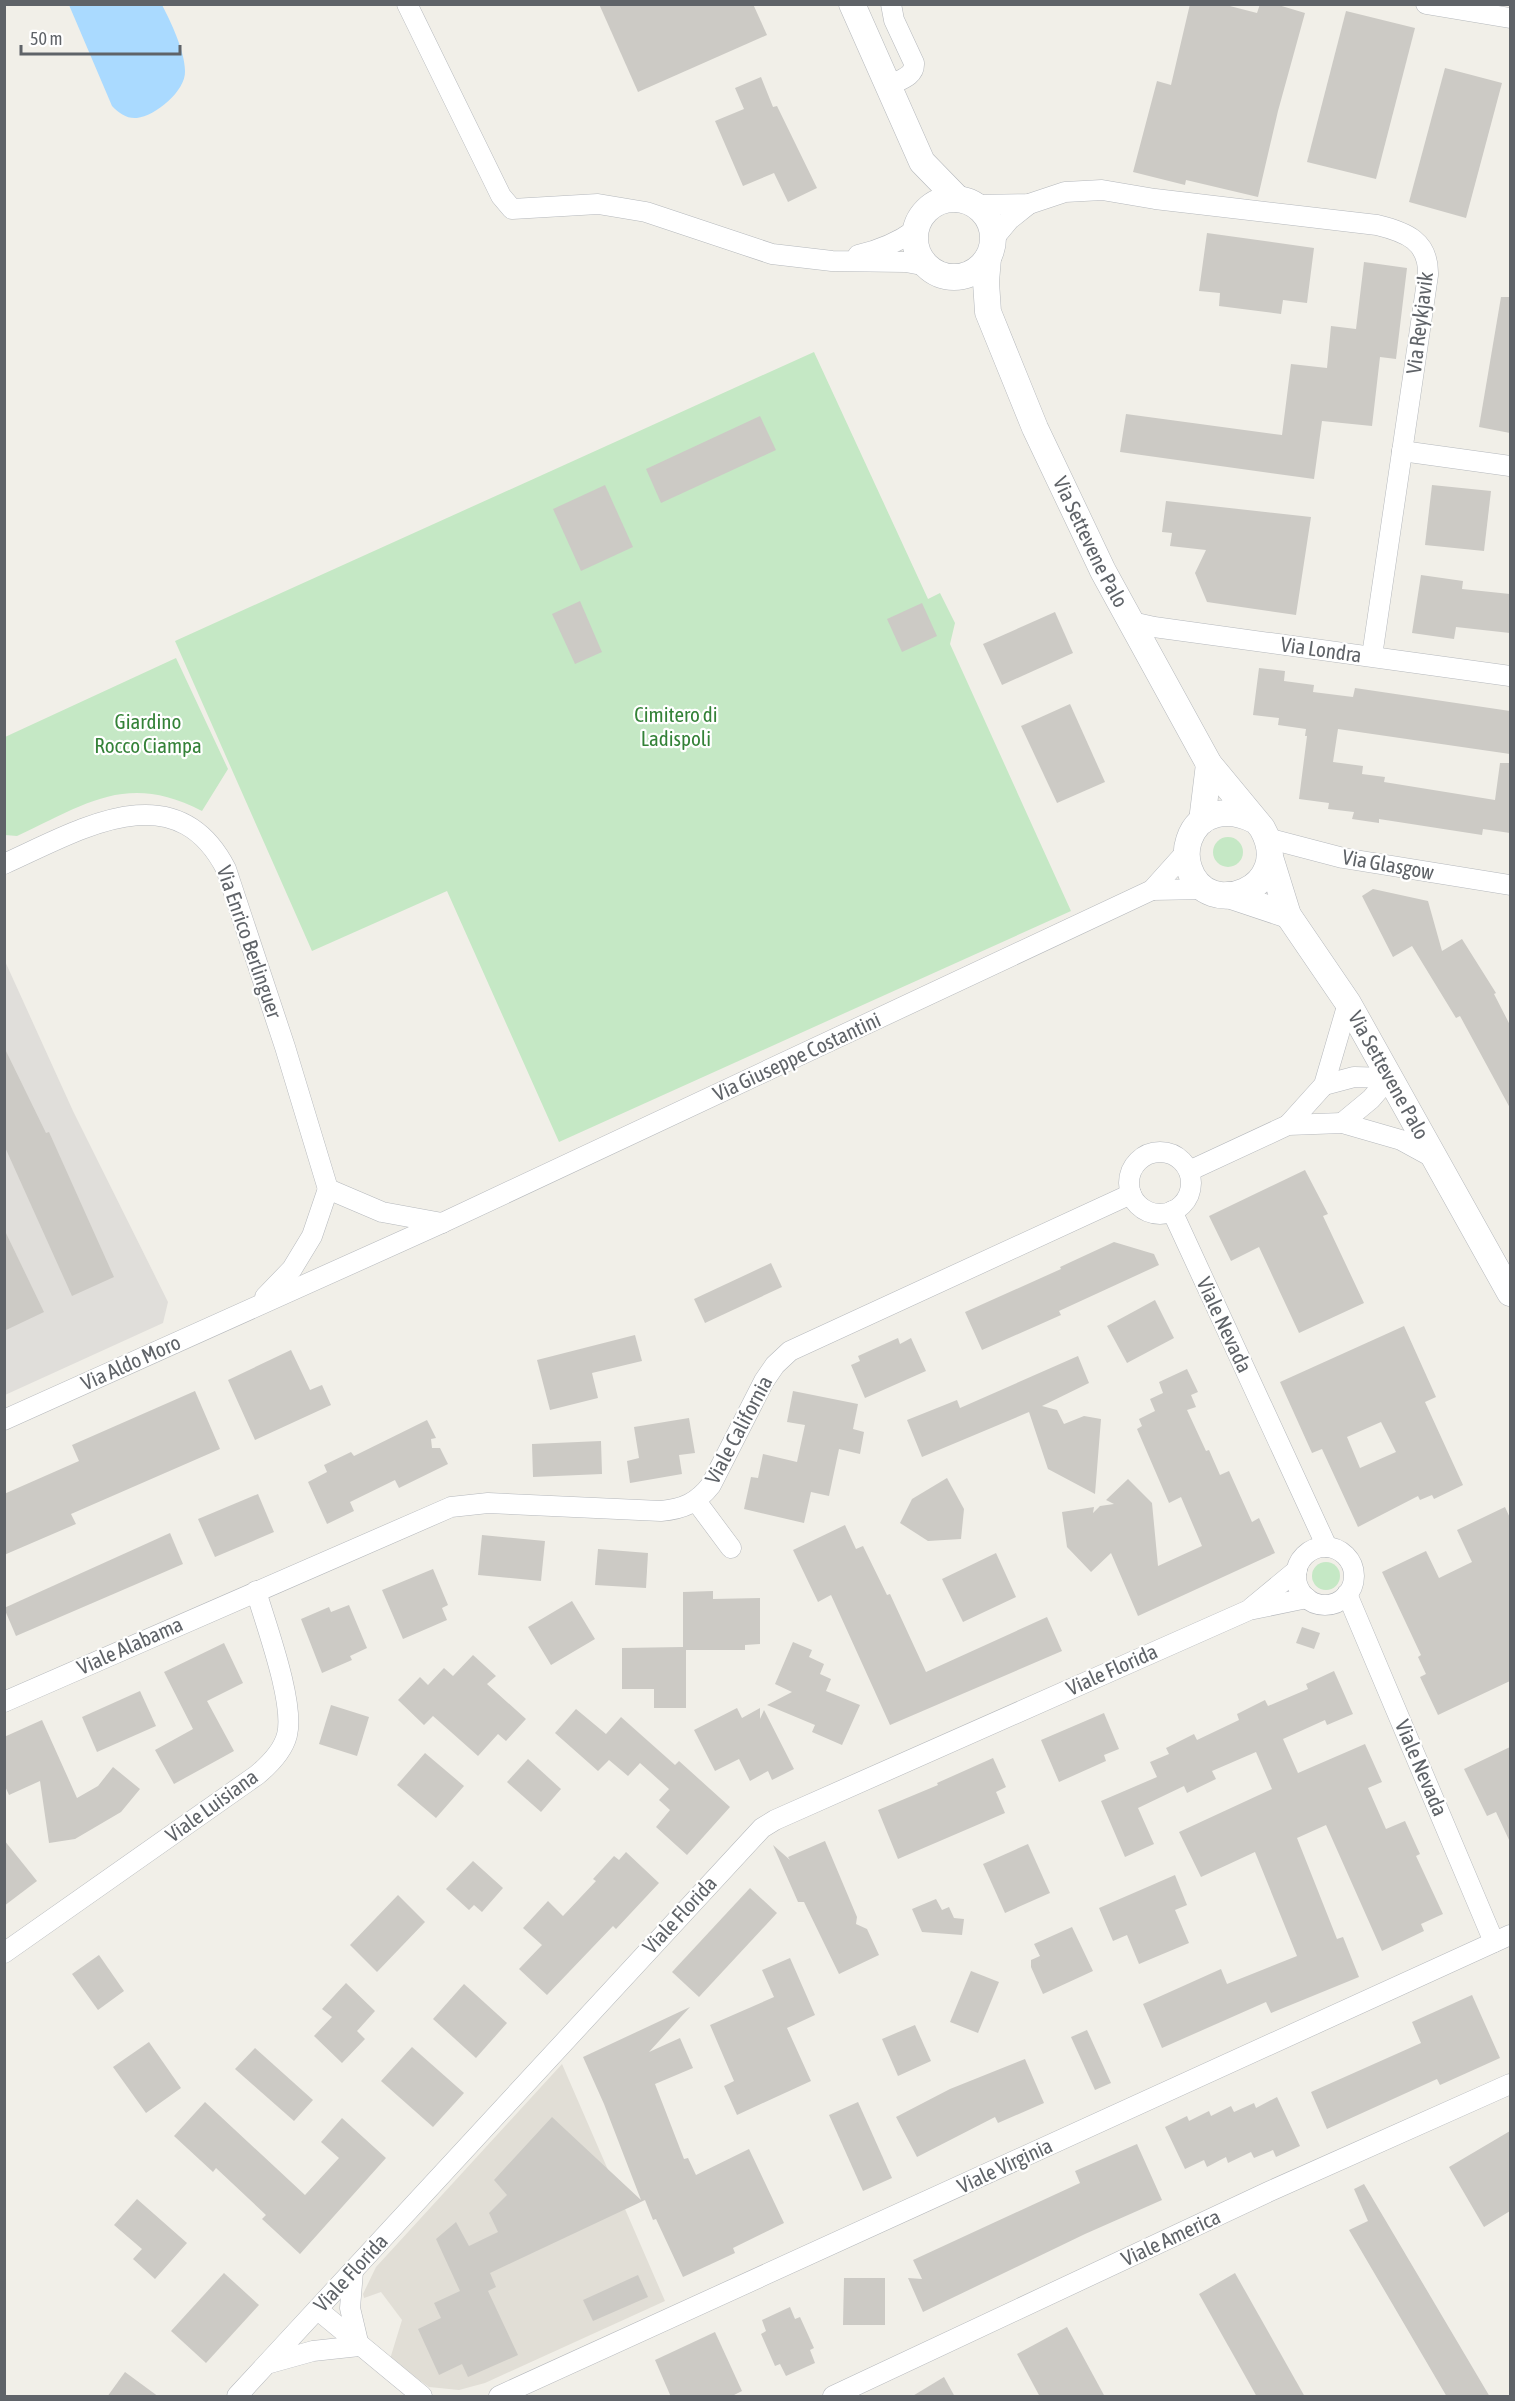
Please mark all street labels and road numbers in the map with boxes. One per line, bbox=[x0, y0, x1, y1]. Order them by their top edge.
street label: Via Reykjavik bbox=[1401, 270, 1437, 375]
street label: Via Settevene Palo bbox=[1049, 472, 1134, 611]
street label: Via Londra bbox=[1279, 631, 1363, 667]
street label: Via Glasgow bbox=[1341, 844, 1436, 884]
street label: Via Enrico Berlinguer bbox=[213, 862, 288, 1022]
street label: Via Giuseppe Costantini bbox=[709, 1007, 884, 1105]
street label: Via Settevene Palo bbox=[1344, 1007, 1435, 1143]
street label: Viale Nevada bbox=[1192, 1273, 1257, 1376]
street label: Via Aldo Moro bbox=[77, 1330, 184, 1395]
street label: Viale California bbox=[700, 1371, 777, 1488]
street label: Viale Alabama bbox=[73, 1611, 186, 1679]
street label: Viale Florida bbox=[1062, 1638, 1161, 1700]
street label: Viale Nevada bbox=[1391, 1716, 1453, 1819]
street label: Viale Luisiana bbox=[161, 1764, 262, 1847]
street label: Viale Florida bbox=[637, 1871, 721, 1958]
street label: Viale Virginia bbox=[953, 2133, 1056, 2198]
street label: Viale America bbox=[1117, 2204, 1224, 2270]
street label: Viale Florida bbox=[308, 2229, 392, 2316]

